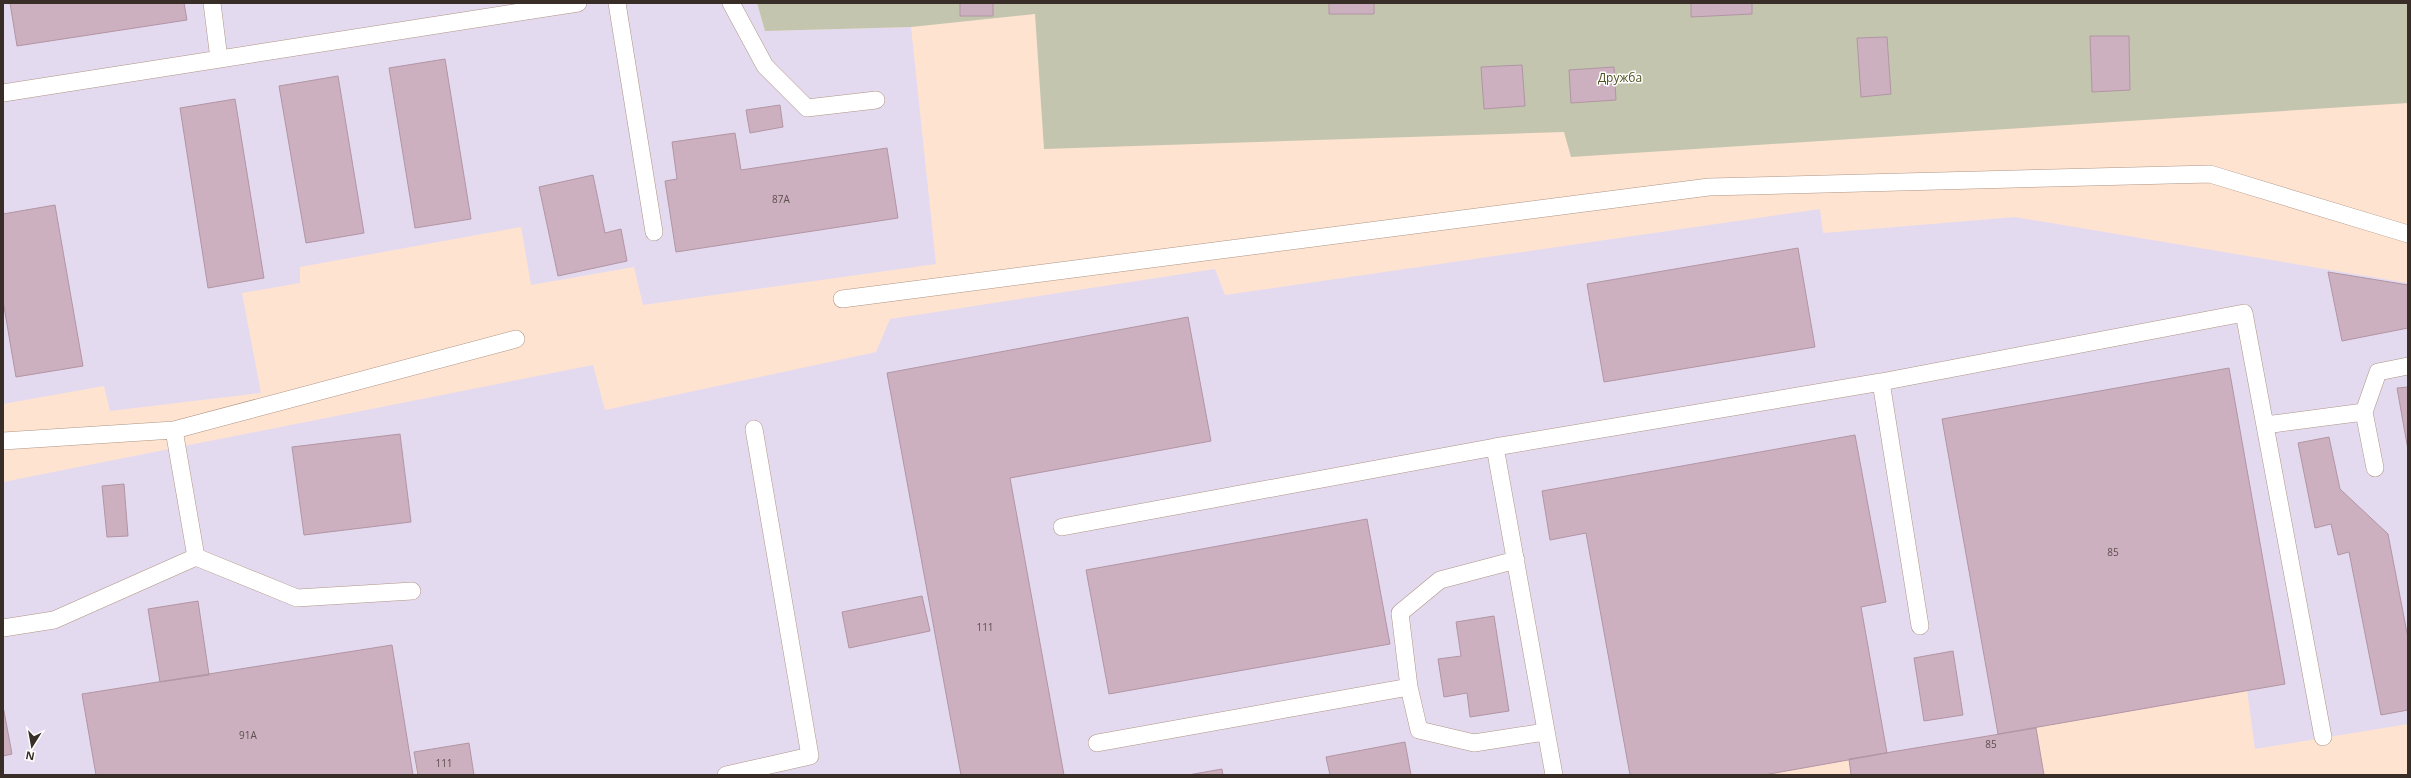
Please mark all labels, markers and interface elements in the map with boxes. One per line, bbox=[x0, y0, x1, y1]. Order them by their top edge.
park label: Дружба bbox=[1598, 69, 1642, 86]
house number: 87А bbox=[772, 192, 791, 206]
house number: 85 bbox=[2107, 545, 2119, 559]
house number: 111 bbox=[976, 620, 994, 634]
north arrow bbox=[12, 726, 52, 766]
house number: 91А bbox=[239, 728, 258, 742]
house number: 85 bbox=[1985, 737, 1997, 751]
text: N bbox=[24, 748, 36, 765]
house number: 111 bbox=[435, 756, 453, 770]

